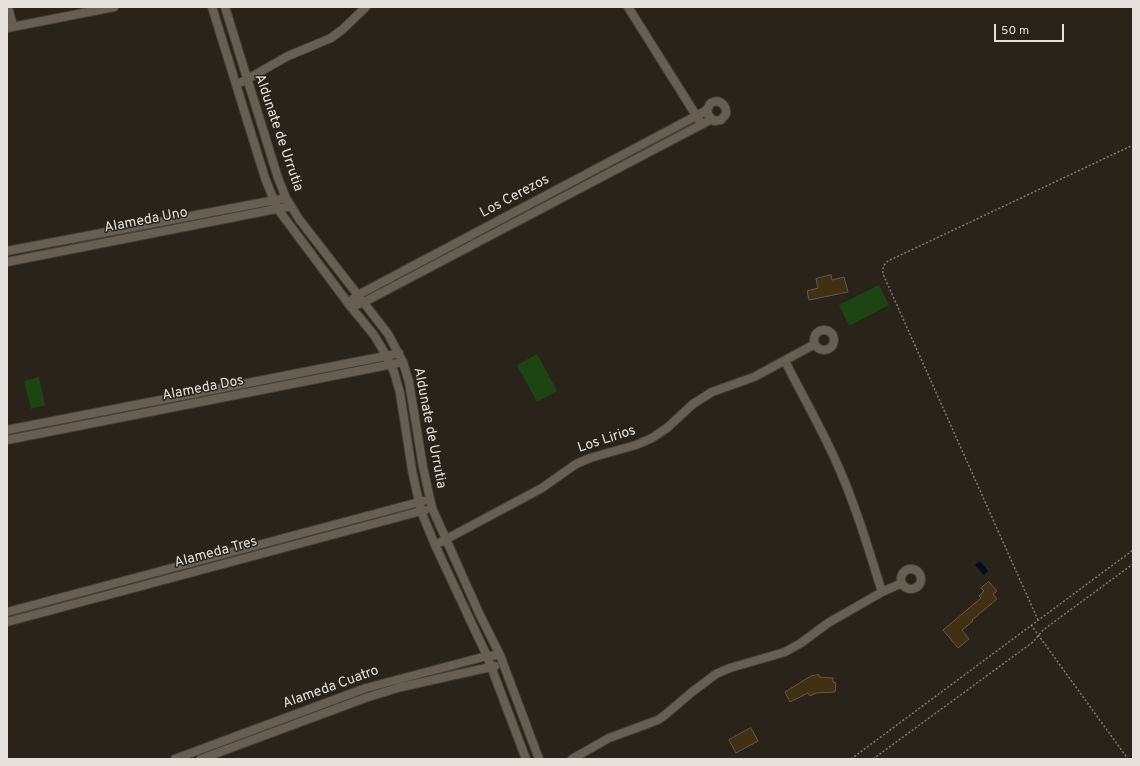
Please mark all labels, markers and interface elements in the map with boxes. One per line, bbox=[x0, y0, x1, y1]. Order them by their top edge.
scale bar bbox=[996, 16, 1066, 42]
text: 50 m bbox=[1001, 23, 1029, 39]
street label: Aldunate de Urrutia bbox=[250, 72, 306, 194]
street label: Los Cerezos bbox=[478, 172, 552, 222]
street label: Alameda Uno bbox=[103, 205, 189, 237]
street label: Aldunate de Urrutia bbox=[409, 366, 449, 490]
street label: Alameda Dos bbox=[161, 373, 245, 405]
street label: Los Lirios bbox=[576, 423, 638, 457]
street label: Alameda Tres bbox=[173, 534, 259, 572]
street label: Alameda Cuatro bbox=[281, 663, 381, 713]

